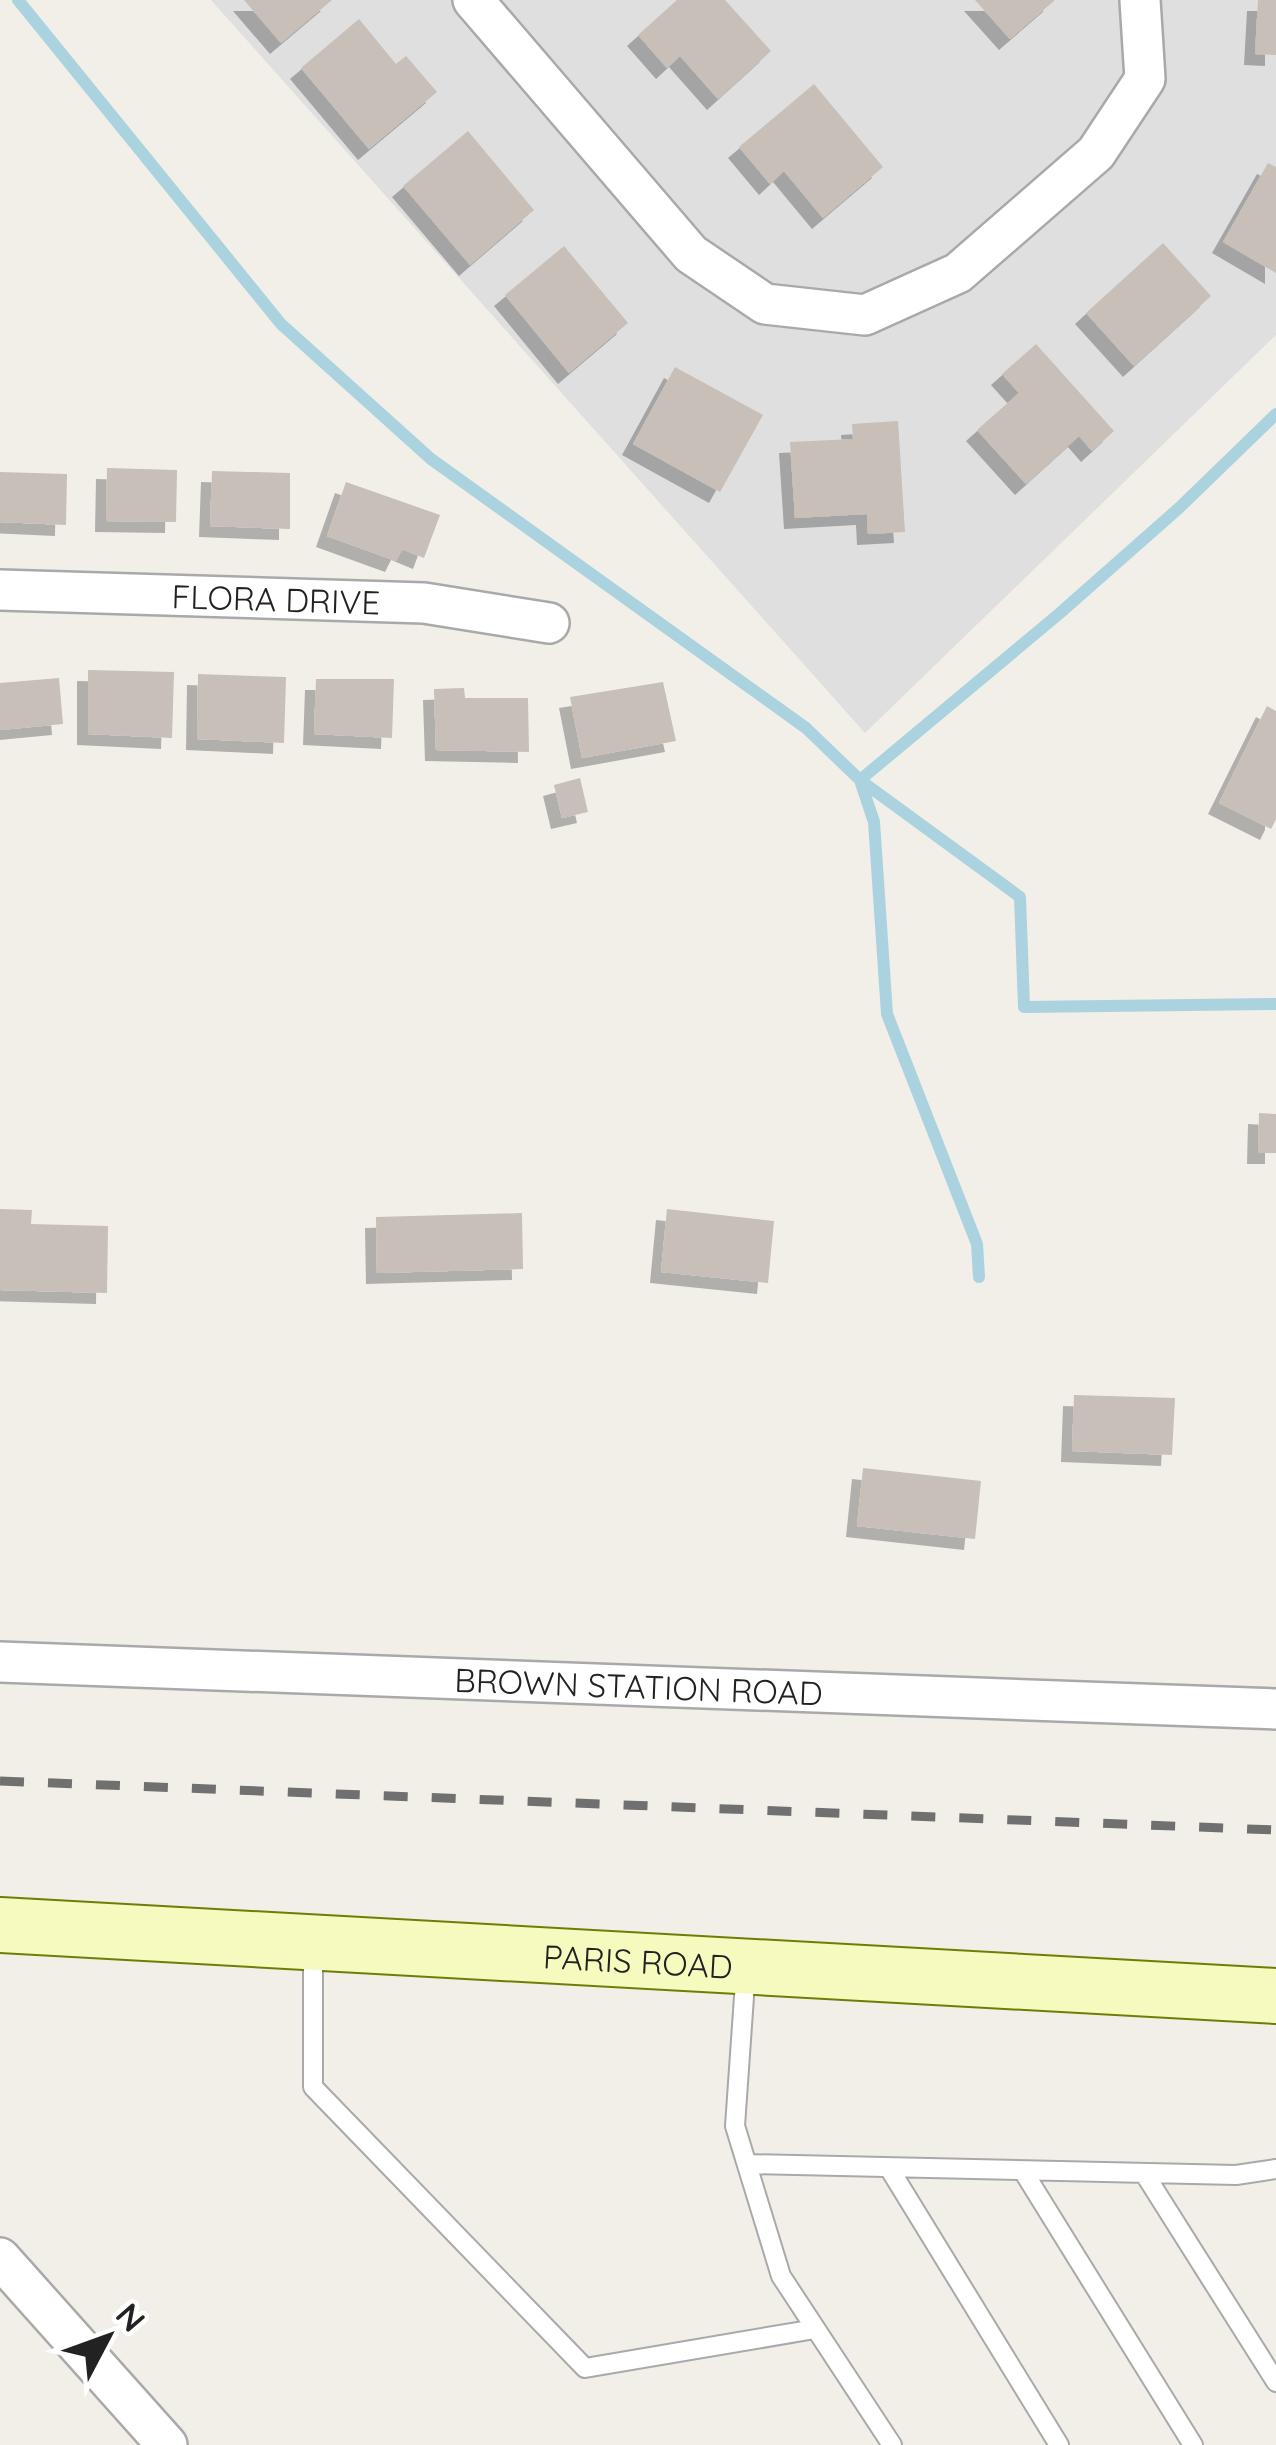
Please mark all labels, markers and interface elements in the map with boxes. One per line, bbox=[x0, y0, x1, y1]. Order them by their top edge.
street label: FLORA DRIVE bbox=[171, 575, 381, 622]
street label: BROWN STATION ROAD bbox=[454, 1658, 823, 1713]
street label: PARIS ROAD bbox=[542, 1935, 734, 1986]
north arrow bbox=[48, 2277, 168, 2397]
text: N bbox=[108, 2294, 154, 2340]

